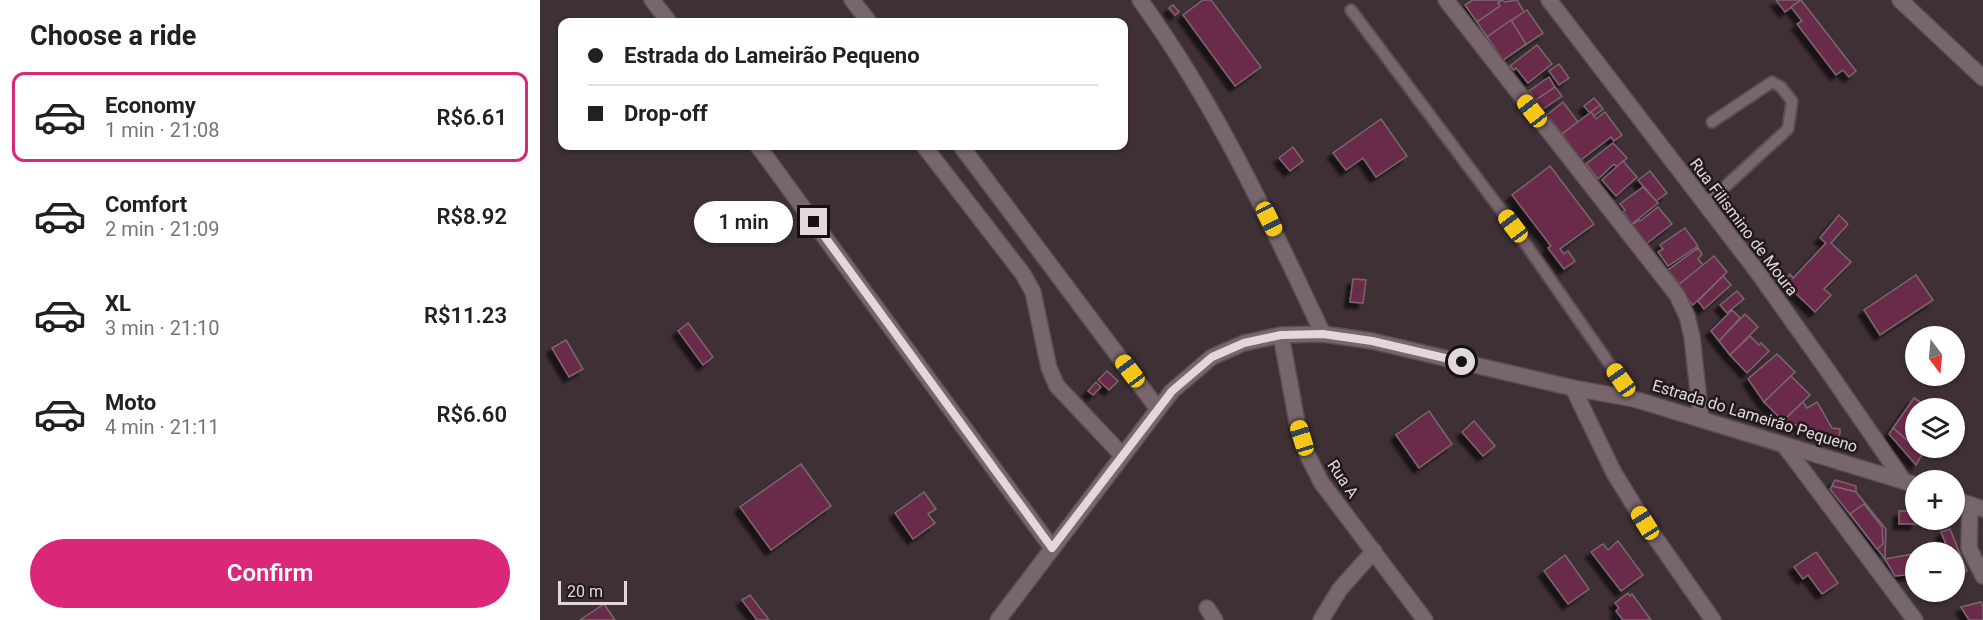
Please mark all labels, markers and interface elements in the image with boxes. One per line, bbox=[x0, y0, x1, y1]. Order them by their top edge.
text: Choose a ride bbox=[30, 20, 196, 52]
text: Estrada do Lameirão Pequeno bbox=[624, 43, 920, 68]
icon: car bbox=[33, 90, 87, 144]
car bbox=[1514, 91, 1550, 131]
text: Economy bbox=[105, 93, 196, 118]
text: Drop-off bbox=[624, 101, 708, 126]
text: R$6.61 bbox=[436, 105, 507, 130]
text: 1 min · 21:08 bbox=[105, 118, 220, 142]
street label: Rua Filismino de Moura bbox=[1686, 155, 1802, 299]
icon: car bbox=[33, 189, 87, 243]
text: Comfort bbox=[105, 192, 187, 217]
car bbox=[1253, 199, 1285, 239]
callout: 1 min bbox=[694, 201, 793, 243]
text: R$8.92 bbox=[436, 204, 507, 229]
car bbox=[1495, 206, 1531, 246]
route end bbox=[800, 208, 827, 235]
text: 1 min bbox=[718, 210, 769, 234]
text: 2 min · 21:09 bbox=[105, 217, 220, 241]
icon: car bbox=[33, 288, 87, 342]
text: XL bbox=[105, 291, 131, 316]
text: R$11.23 bbox=[424, 303, 507, 328]
text: 3 min · 21:10 bbox=[105, 316, 220, 340]
north arrow bbox=[1905, 326, 1965, 386]
map controls bbox=[1905, 326, 1965, 602]
route start bbox=[1448, 348, 1475, 375]
car bbox=[1112, 351, 1148, 391]
car bbox=[1603, 360, 1639, 400]
street label: Estrada do Lameirão Pequeno bbox=[1650, 376, 1860, 456]
icon: car bbox=[33, 387, 87, 441]
text: Moto bbox=[105, 390, 156, 415]
button: layers bbox=[1905, 398, 1965, 458]
text: R$6.60 bbox=[436, 402, 507, 427]
text: 4 min · 21:11 bbox=[105, 415, 220, 439]
car bbox=[1288, 418, 1316, 458]
street label: Rua A bbox=[1323, 456, 1363, 502]
button: + bbox=[1905, 470, 1965, 530]
car bbox=[1628, 503, 1662, 543]
button: Confirm bbox=[30, 539, 510, 608]
button: − bbox=[1905, 542, 1965, 602]
scale bar bbox=[558, 578, 627, 606]
text: 20 m bbox=[567, 582, 603, 601]

